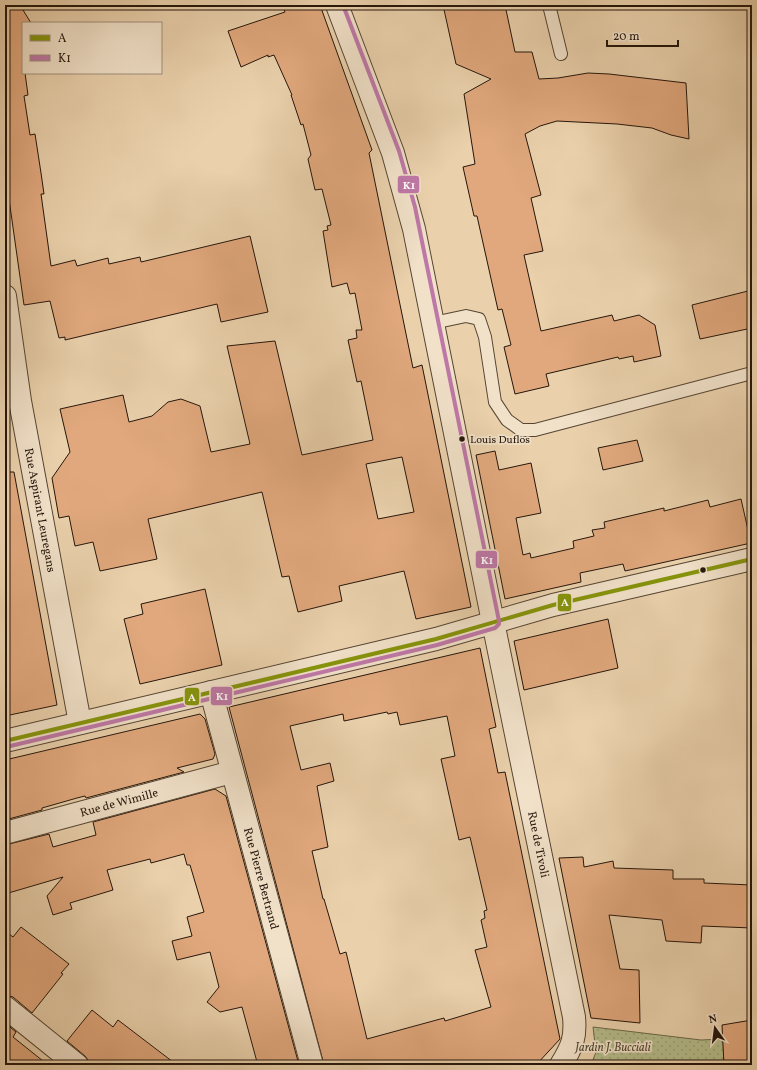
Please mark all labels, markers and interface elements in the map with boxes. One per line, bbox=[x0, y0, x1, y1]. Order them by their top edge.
legend bbox=[22, 22, 162, 74]
scale bar bbox=[607, 22, 678, 48]
text: 20 m bbox=[613, 29, 640, 45]
text: A bbox=[58, 31, 67, 47]
text: K1 bbox=[58, 51, 71, 67]
line badge: K1 bbox=[397, 175, 420, 194]
text: K1 bbox=[403, 179, 415, 194]
place label: Louis Duflos bbox=[470, 433, 530, 448]
marker: Louis Duflos bbox=[457, 434, 467, 444]
street label: Rue Aspirant Leuregans bbox=[20, 447, 59, 574]
line badge: K1 bbox=[475, 550, 498, 569]
text: K1 bbox=[481, 554, 493, 569]
unlabelled marker bbox=[698, 565, 708, 575]
line badge: A bbox=[557, 593, 572, 612]
text: A bbox=[561, 596, 569, 611]
line badge: K1 bbox=[210, 686, 233, 706]
line badge: A bbox=[184, 687, 200, 706]
text: K1 bbox=[216, 690, 228, 705]
text: A bbox=[188, 691, 196, 706]
street label: Rue de Wimille bbox=[78, 785, 160, 821]
street label: Rue de Tivoli bbox=[523, 810, 552, 880]
street label: Rue Pierre Bertrand bbox=[239, 826, 282, 932]
north arrow bbox=[695, 1008, 735, 1048]
text: N bbox=[707, 1012, 719, 1028]
park label: Jardin J. Bucciali bbox=[574, 1040, 652, 1056]

